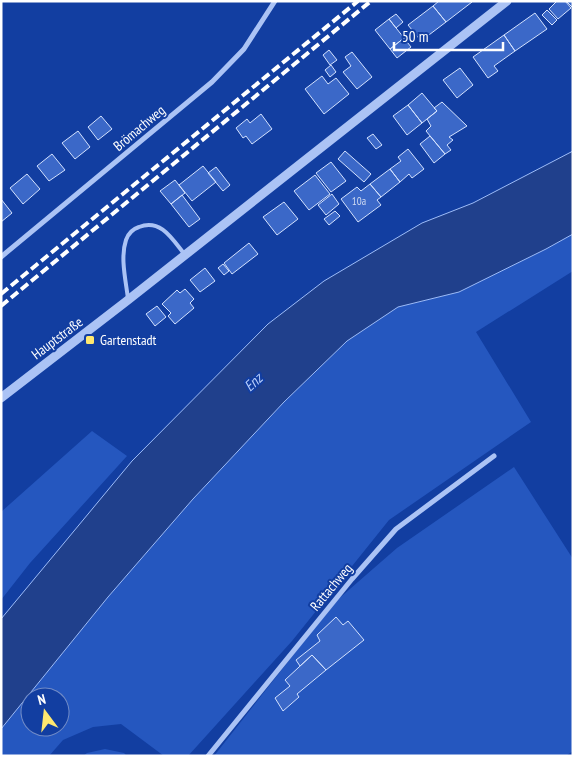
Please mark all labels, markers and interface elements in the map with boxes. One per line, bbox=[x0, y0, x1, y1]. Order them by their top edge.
scale bar bbox=[394, 20, 503, 52]
text: 50 m bbox=[402, 27, 428, 46]
street label: Brömachweg bbox=[109, 101, 169, 155]
house number: 10a bbox=[352, 194, 366, 208]
street label: Hauptstraße bbox=[28, 313, 86, 363]
place label: Gartenstadt bbox=[100, 331, 157, 349]
marker: Gartenstadt bbox=[84, 334, 96, 346]
water label: Enz bbox=[240, 368, 267, 395]
street label: Rattachweg bbox=[306, 560, 356, 614]
north arrow bbox=[20, 687, 70, 737]
text: N bbox=[36, 690, 48, 709]

